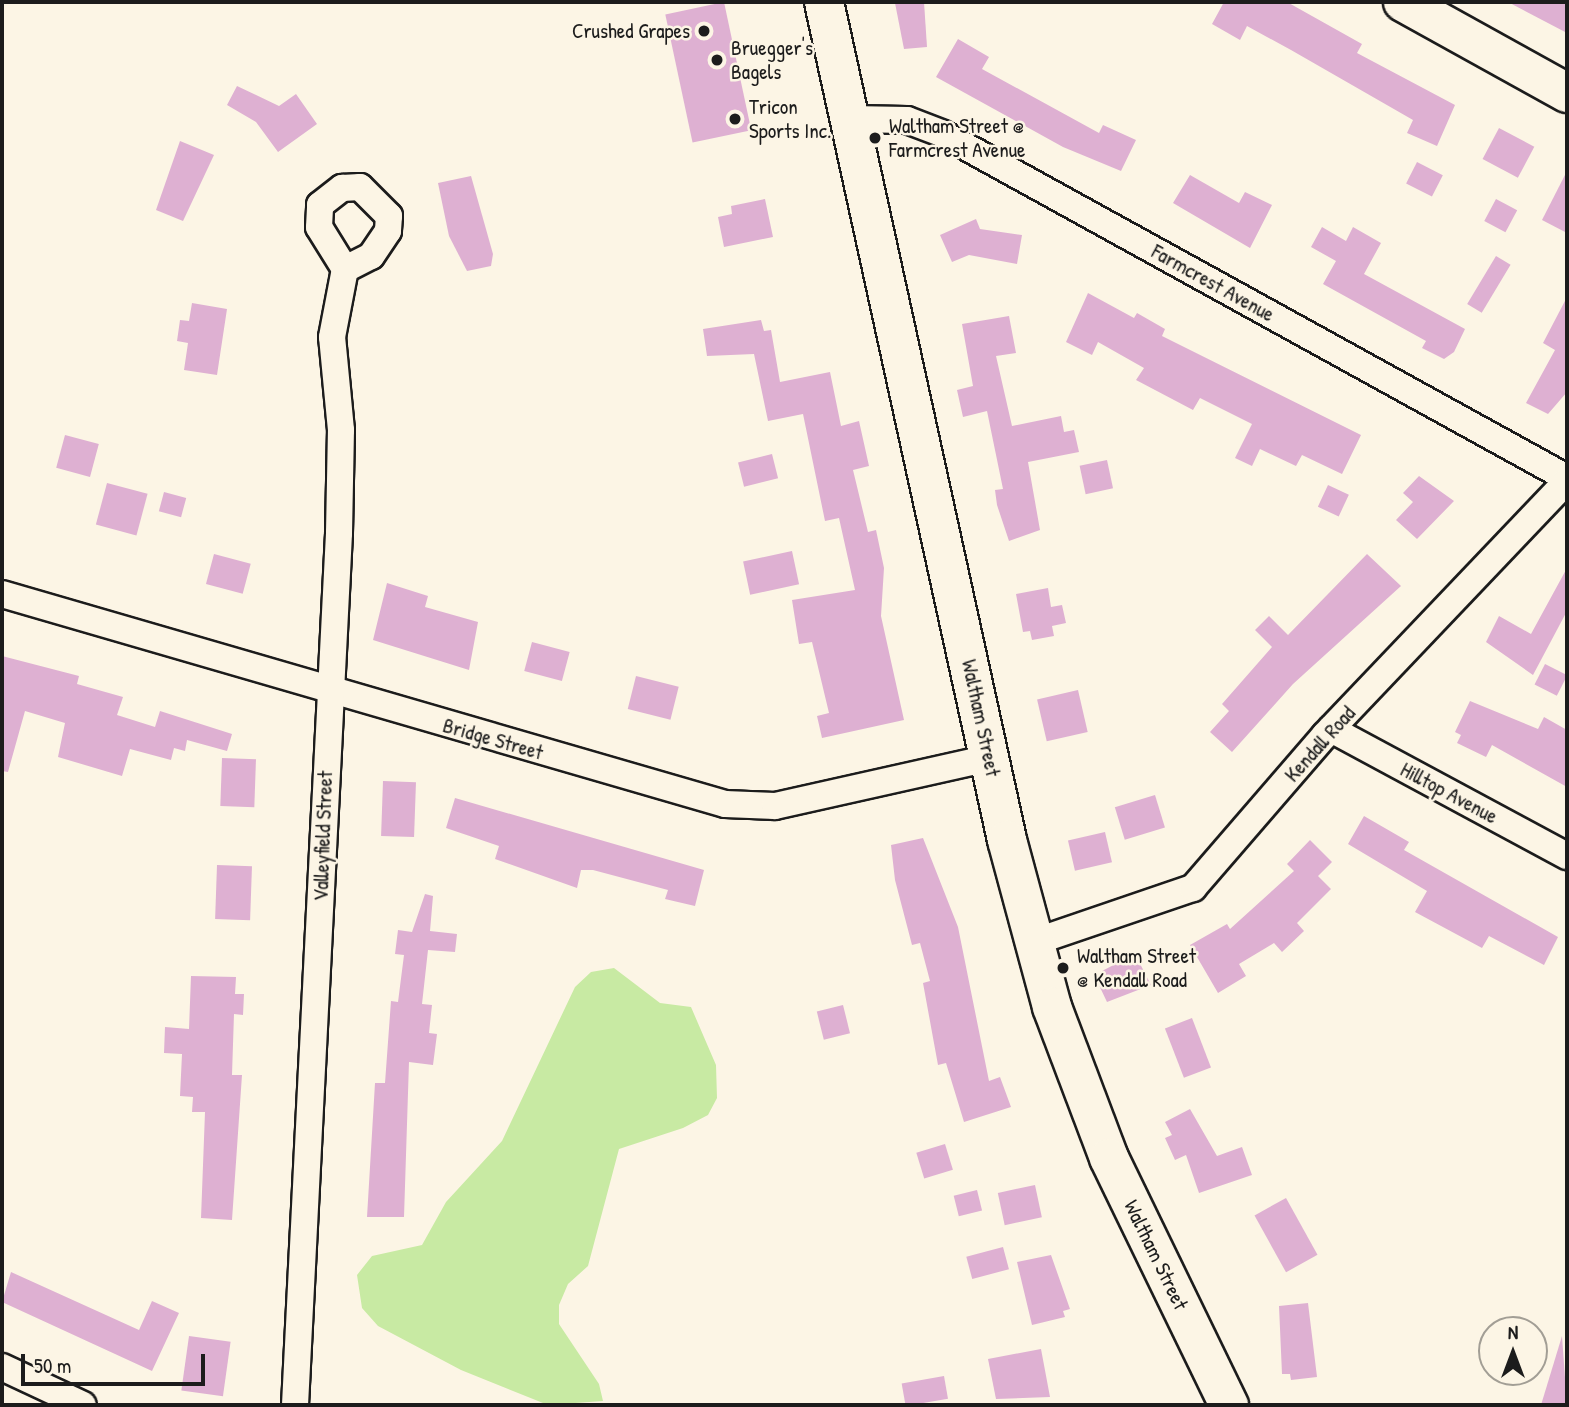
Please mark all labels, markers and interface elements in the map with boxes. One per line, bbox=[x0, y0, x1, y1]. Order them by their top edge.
place label: Crushed Grapes bbox=[572, 18, 690, 44]
marker: Crushed Grapes bbox=[696, 23, 712, 39]
place label: Bruegger's Bagels bbox=[731, 35, 813, 85]
marker: Bruegger's Bagels bbox=[709, 52, 725, 68]
place label: Tricon Sports Inc. bbox=[749, 94, 831, 144]
marker: Tricon Sports Inc. bbox=[727, 111, 743, 127]
place label: Waltham Street @ Farmcrest Avenue bbox=[889, 113, 1025, 163]
marker: Waltham Street @ Farmcrest Avenue bbox=[867, 130, 883, 146]
street label: Farmcrest Avenue bbox=[1147, 239, 1279, 327]
street label: Waltham Street bbox=[956, 657, 1006, 779]
street label: Kendall Road bbox=[1279, 701, 1361, 787]
street label: Bridge Street bbox=[440, 713, 546, 765]
street label: Hilltop Avenue bbox=[1396, 757, 1502, 829]
street label: Valleyfield Street bbox=[308, 770, 338, 902]
place label: Waltham Street @ Kendall Road bbox=[1077, 943, 1196, 993]
marker: Waltham Street @ Kendall Road bbox=[1055, 960, 1071, 976]
street label: Waltham Street bbox=[1119, 1196, 1193, 1314]
north arrow bbox=[1478, 1316, 1548, 1386]
text: N bbox=[1508, 1319, 1518, 1345]
scale bar bbox=[24, 1340, 208, 1384]
text: 50 m bbox=[34, 1351, 71, 1380]

